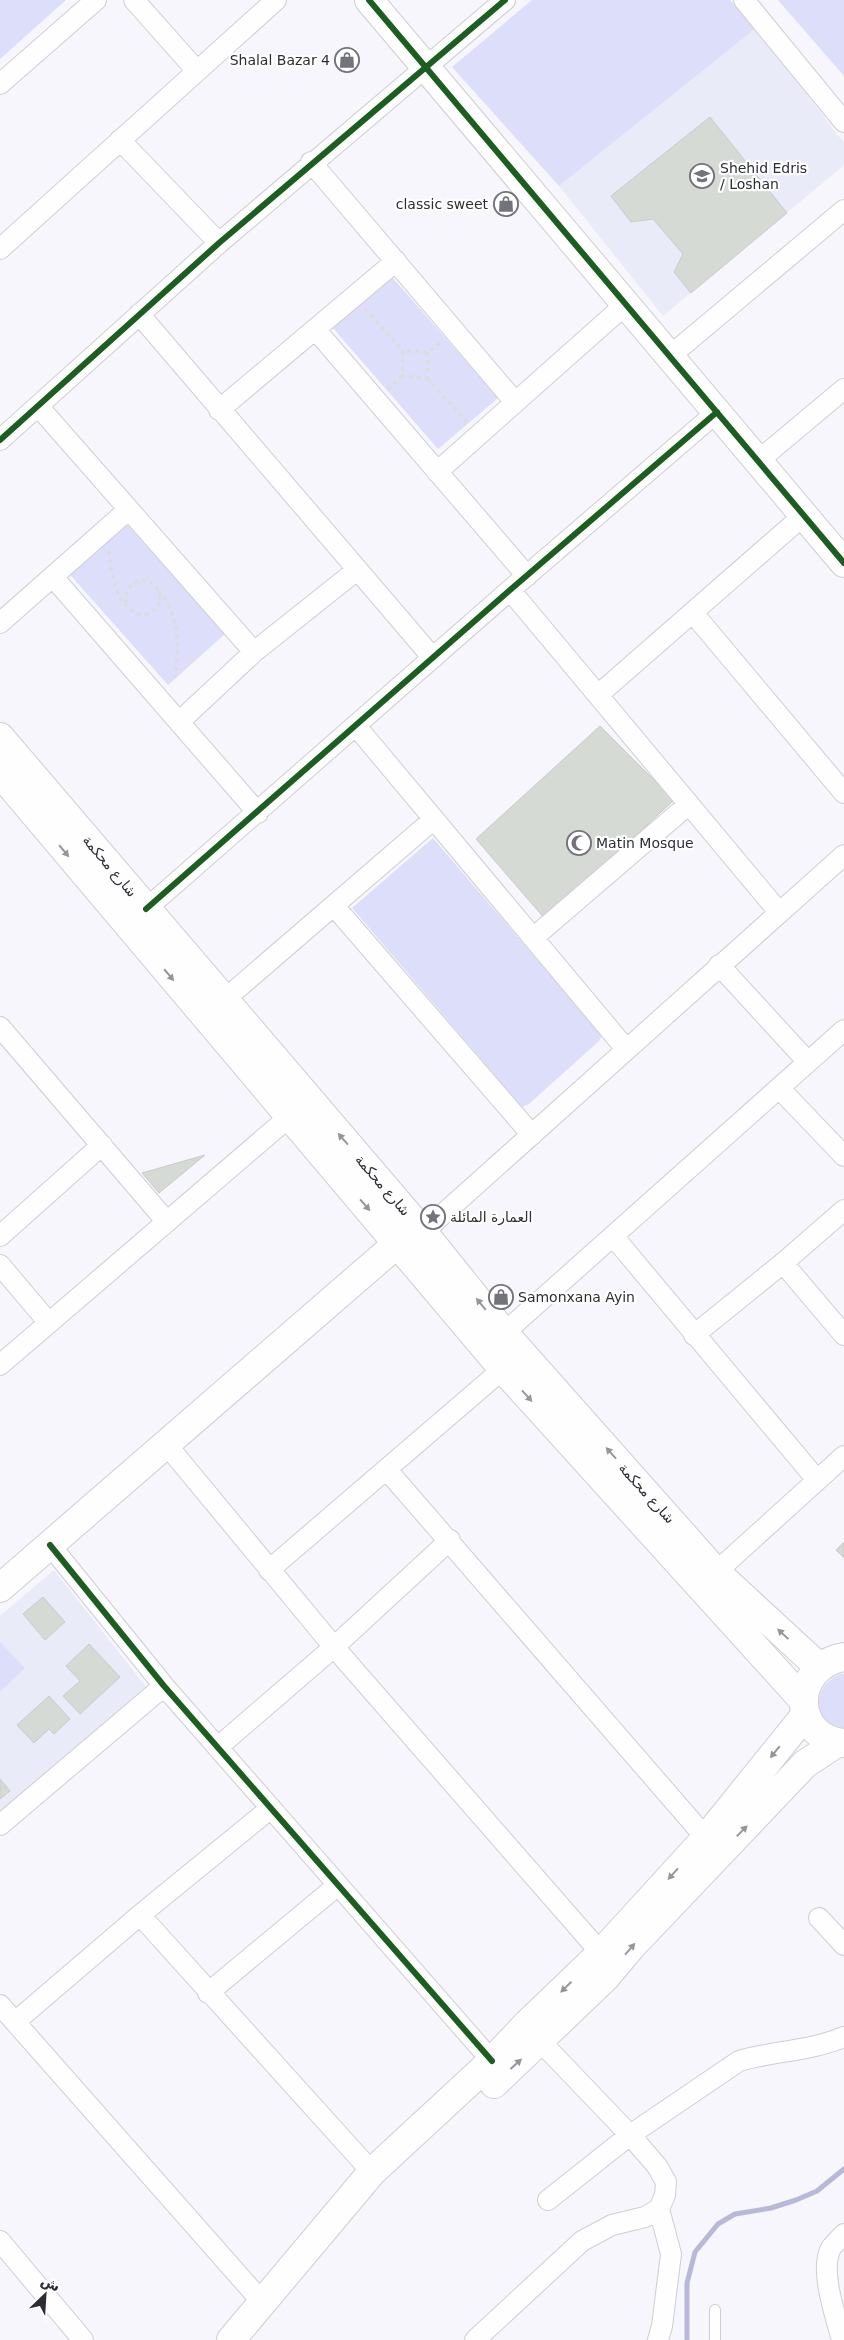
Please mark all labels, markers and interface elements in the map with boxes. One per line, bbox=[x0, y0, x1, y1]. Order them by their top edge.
shop icon: Shalal Bazar 4 bbox=[334, 47, 360, 73]
place label: Shalal Bazar 4 bbox=[230, 52, 330, 68]
place label: Shehid Edris / Loshan bbox=[720, 160, 807, 192]
school or university icon: Shehid Edris / Loshan bbox=[689, 163, 715, 189]
shop icon: classic sweet bbox=[493, 191, 519, 217]
place label: classic sweet bbox=[396, 196, 488, 212]
mosque icon: Matin Mosque bbox=[566, 830, 592, 856]
street label: شارع محكمة bbox=[79, 832, 140, 901]
place label: Matin Mosque bbox=[596, 835, 694, 851]
one-way arrow bbox=[59, 844, 70, 857]
one-way arrow bbox=[164, 968, 175, 981]
one-way arrow bbox=[338, 1133, 349, 1146]
street label: شارع محكمة bbox=[351, 1151, 414, 1219]
one-way arrow bbox=[360, 1199, 371, 1212]
place icon: العمارة المائلة bbox=[420, 1204, 446, 1230]
place label: العمارة المائلة bbox=[450, 1209, 532, 1226]
shop icon: Samonxana Ayin bbox=[488, 1284, 514, 1310]
place label: Samonxana Ayin bbox=[518, 1289, 635, 1305]
one-way arrow bbox=[476, 1298, 487, 1311]
one-way arrow bbox=[521, 1389, 533, 1401]
one-way arrow bbox=[605, 1447, 617, 1459]
street label: شارع محكمة bbox=[615, 1460, 678, 1527]
one-way arrow bbox=[778, 1628, 790, 1640]
one-way arrow bbox=[770, 1745, 780, 1759]
one-way arrow bbox=[736, 1825, 748, 1837]
one-way arrow bbox=[667, 1868, 679, 1880]
one-way arrow bbox=[624, 1943, 636, 1955]
one-way arrow bbox=[560, 1981, 572, 1993]
one-way arrow bbox=[509, 2058, 521, 2070]
north arrow bbox=[20, 2270, 70, 2320]
text: ش bbox=[38, 2272, 63, 2295]

